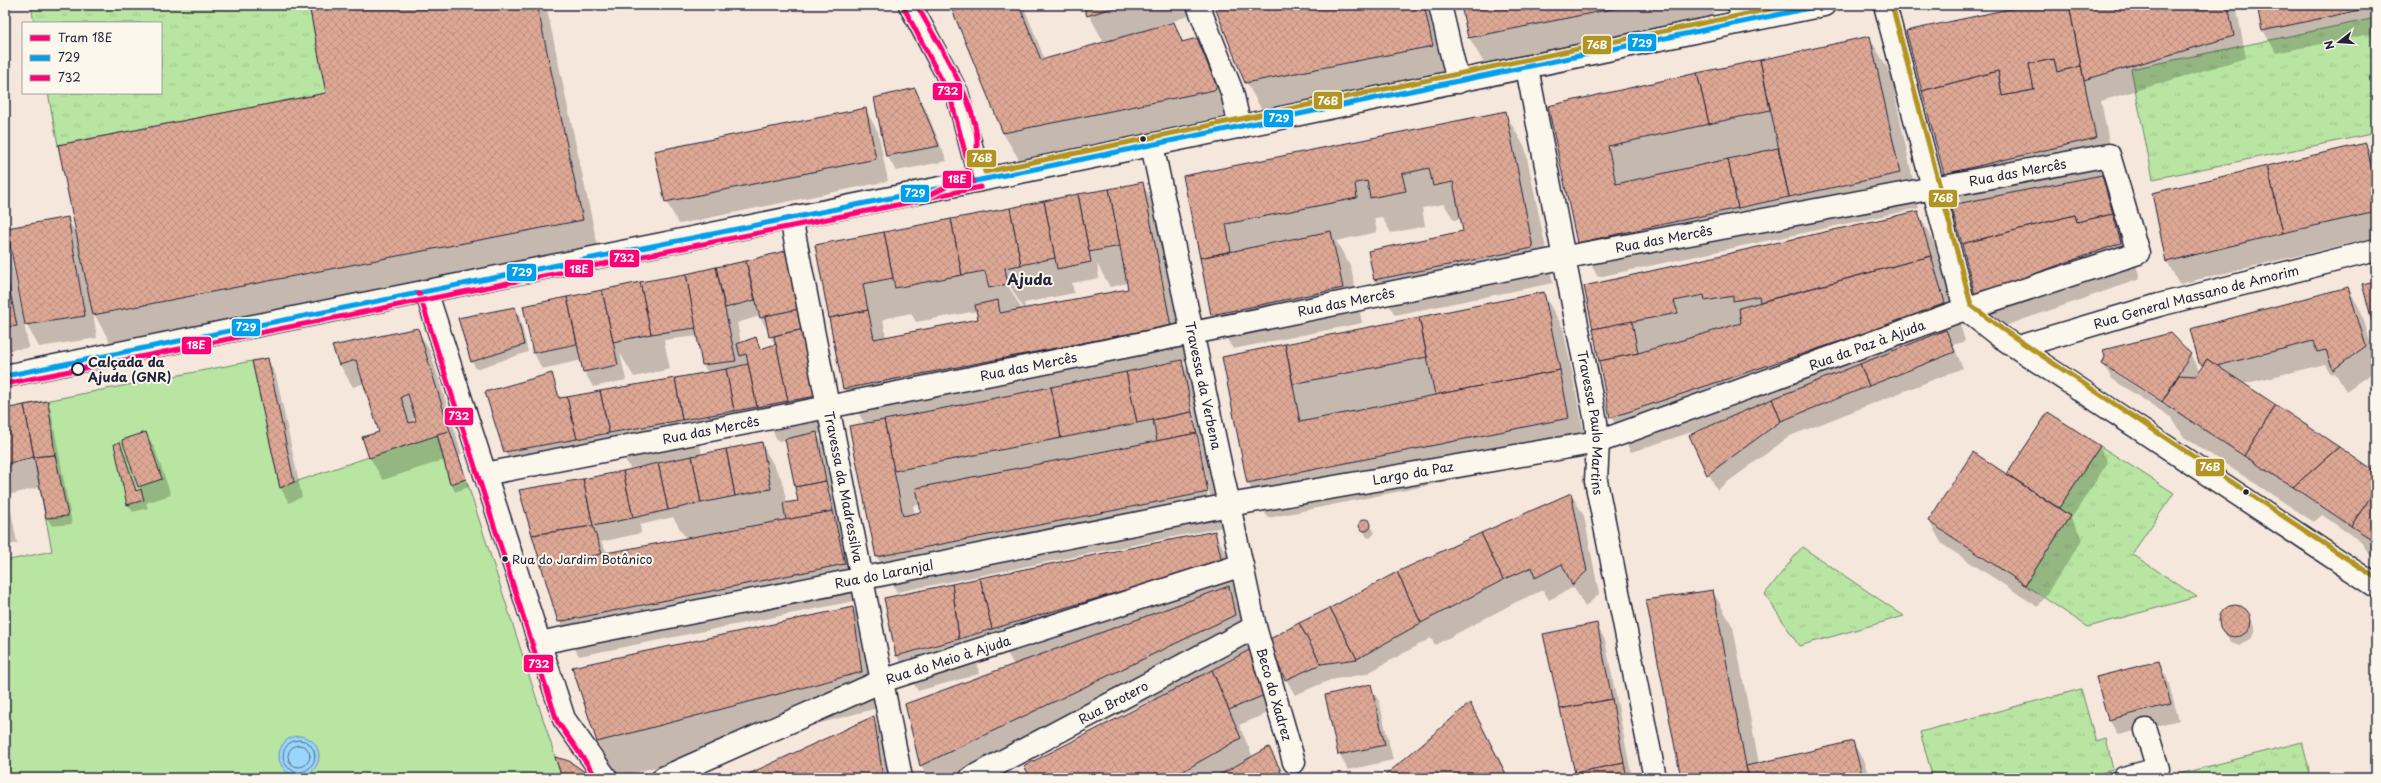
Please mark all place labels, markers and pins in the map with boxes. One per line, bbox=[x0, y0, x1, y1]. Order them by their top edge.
unlabelled marker bbox=[1138, 134, 1148, 144]
place label: Calçada da Ajuda (GNR) bbox=[87, 352, 171, 386]
marker: Calçada da Ajuda (GNR) bbox=[71, 362, 85, 376]
unlabelled marker bbox=[2241, 487, 2251, 497]
place label: Rua do Jardim Botânico bbox=[512, 550, 653, 568]
marker: Rua do Jardim Botânico bbox=[500, 554, 510, 564]

